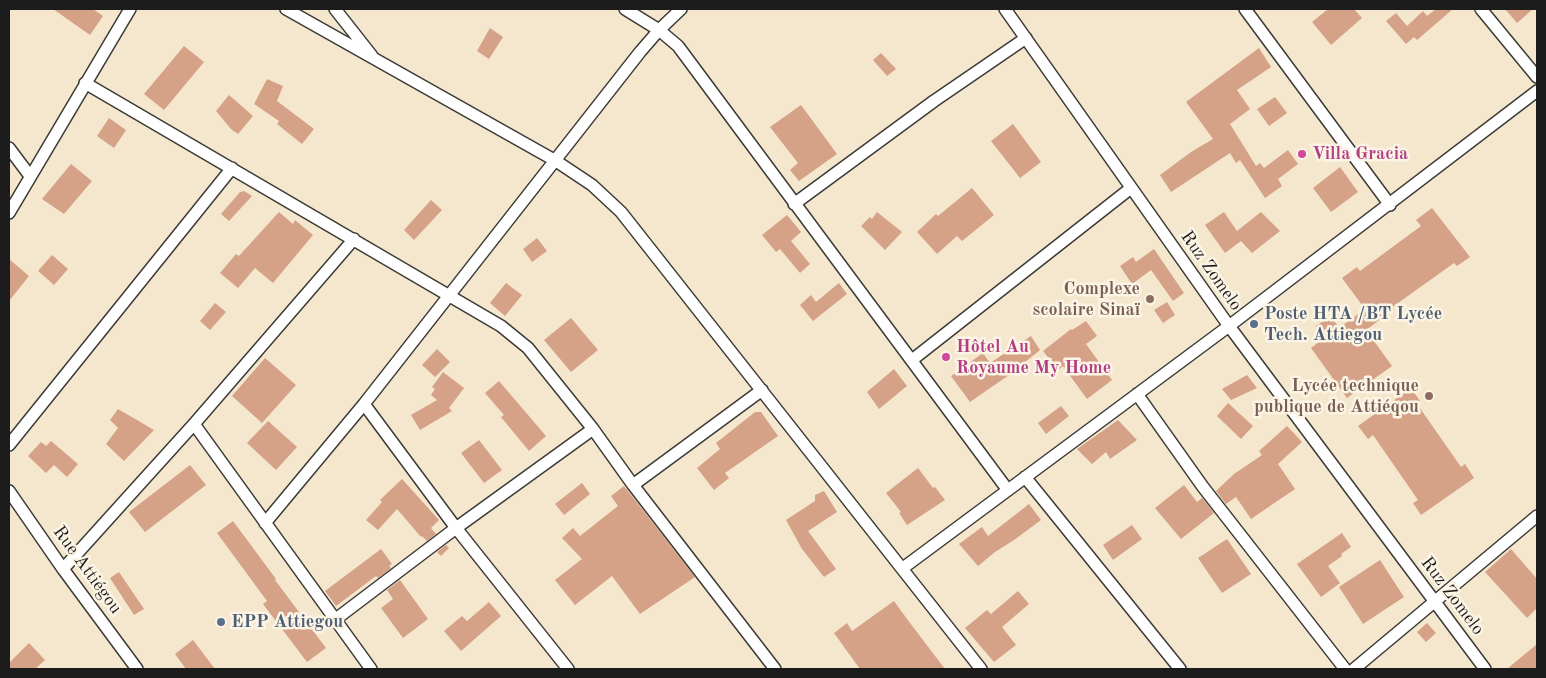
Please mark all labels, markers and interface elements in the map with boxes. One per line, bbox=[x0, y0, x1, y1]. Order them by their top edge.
place label: Villa Gracia bbox=[1312, 143, 1408, 165]
marker: Villa Gracia bbox=[1296, 148, 1308, 160]
street label: Ruz Zomelo bbox=[1176, 227, 1246, 315]
place label: Complexe scolaire Sinaï bbox=[1032, 278, 1140, 320]
marker: Complexe scolaire Sinaï bbox=[1144, 293, 1156, 305]
place label: Poste HTA /BT Lycée Tech. Attiegou bbox=[1264, 303, 1442, 346]
marker: Poste HTA /BT Lycée Tech. Attiegou bbox=[1248, 318, 1260, 330]
place label: Hôtel Au Royaume My Home bbox=[956, 336, 1111, 378]
marker: Hôtel Au Royaume My Home bbox=[940, 351, 952, 363]
place label: Lycée technique publique de Attiéqou bbox=[1254, 375, 1419, 418]
marker: Lycée technique publique de Attiéqou bbox=[1423, 390, 1435, 402]
street label: Rue Attiégou bbox=[48, 522, 126, 618]
street label: Ruz Zomelo bbox=[1416, 553, 1488, 639]
place label: EPP Attiegou bbox=[231, 611, 343, 633]
marker: EPP Attiegou bbox=[215, 616, 227, 628]

